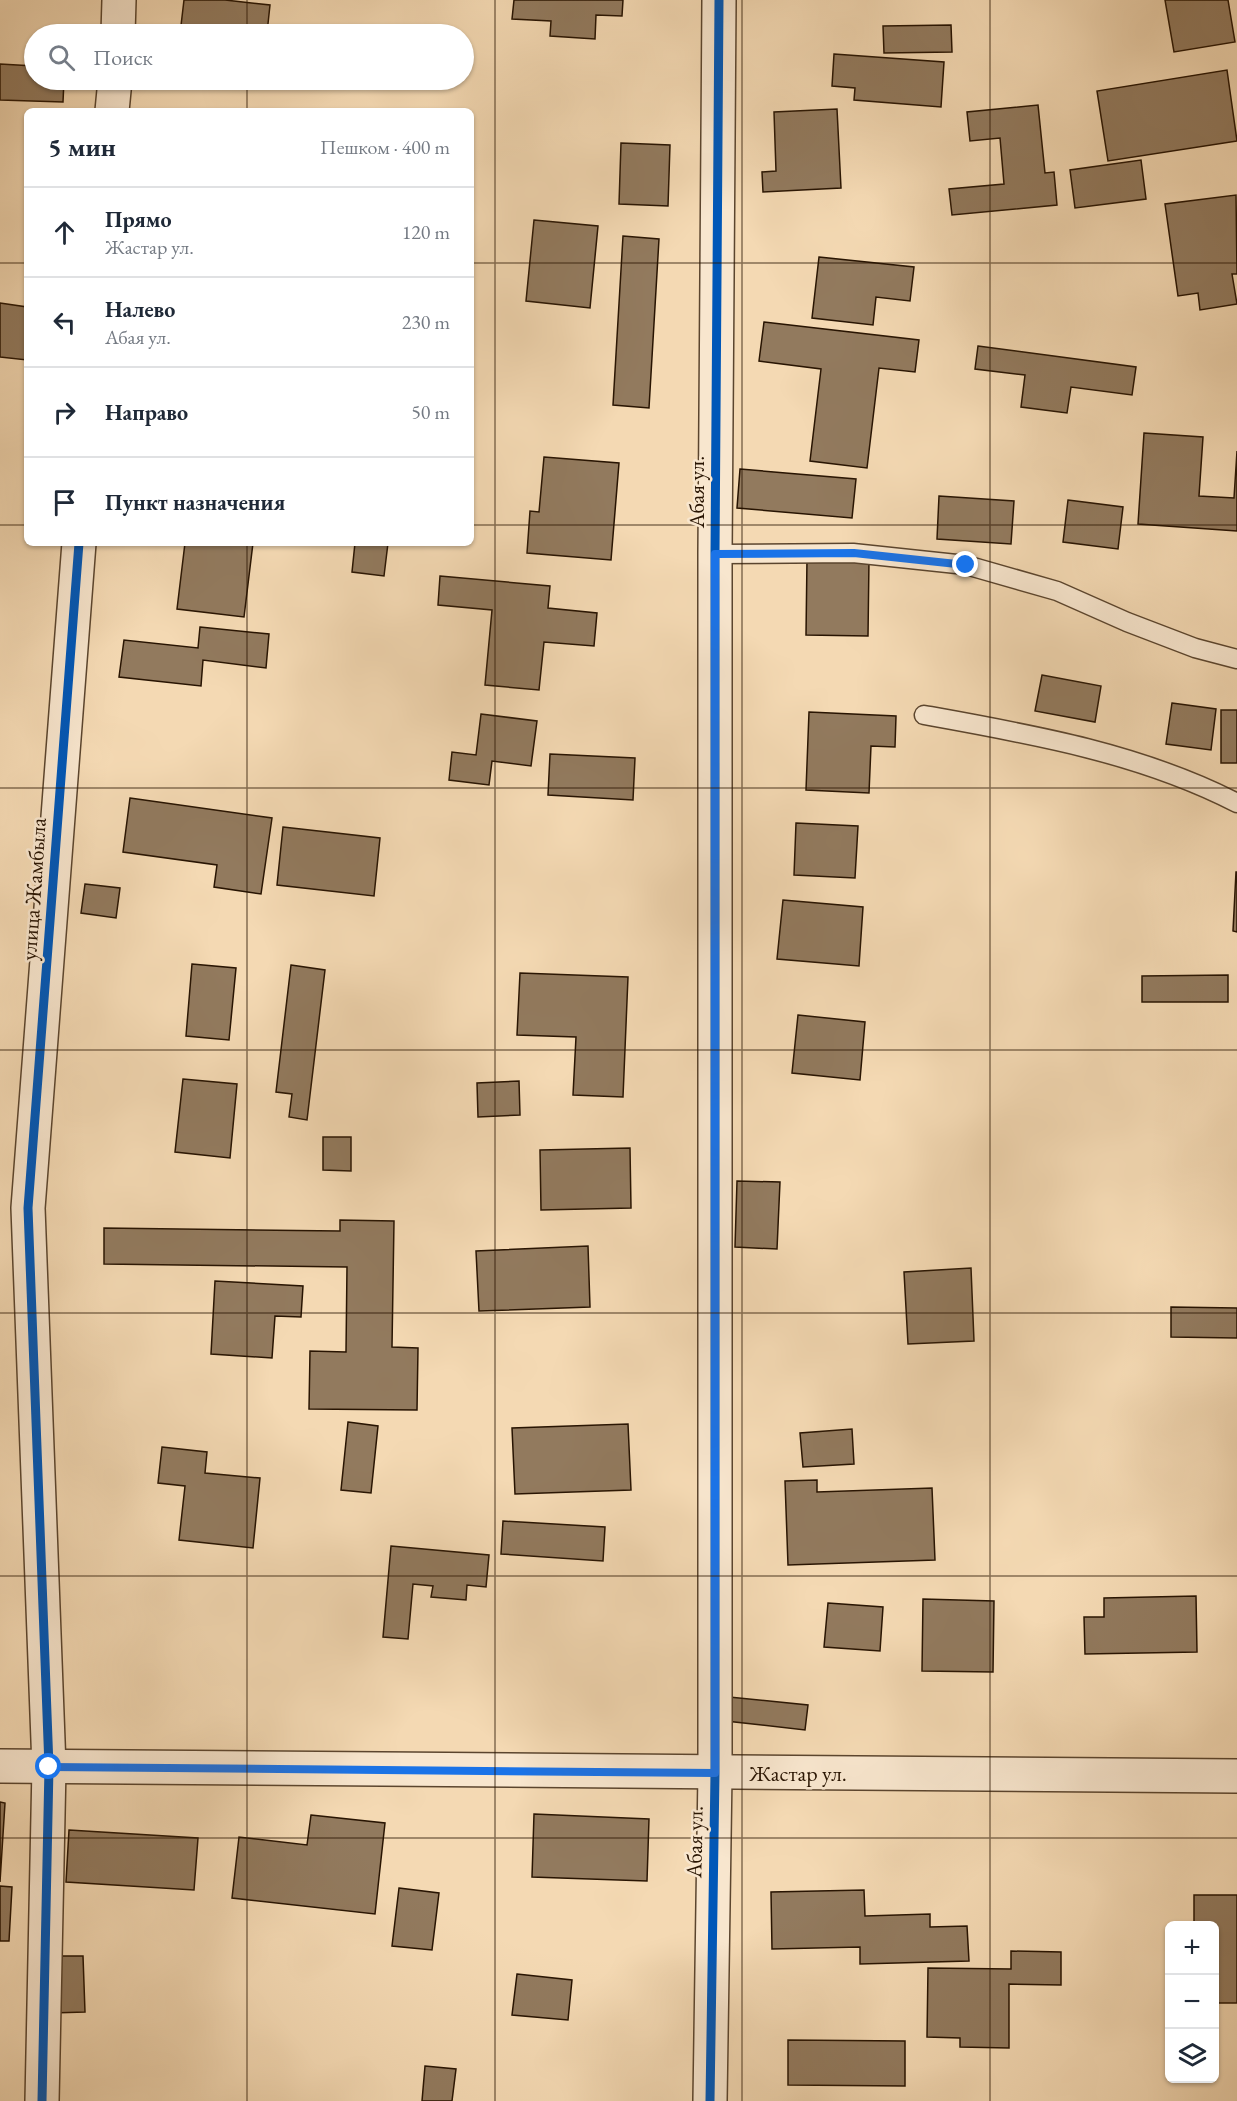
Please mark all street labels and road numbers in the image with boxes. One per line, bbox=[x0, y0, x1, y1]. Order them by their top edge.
street label: Абая ул. bbox=[682, 456, 711, 529]
street label: улица Жамбыла bbox=[14, 816, 53, 961]
street label: Жастар ул. bbox=[748, 1759, 847, 1788]
street label: Абая ул. bbox=[679, 1806, 710, 1879]

